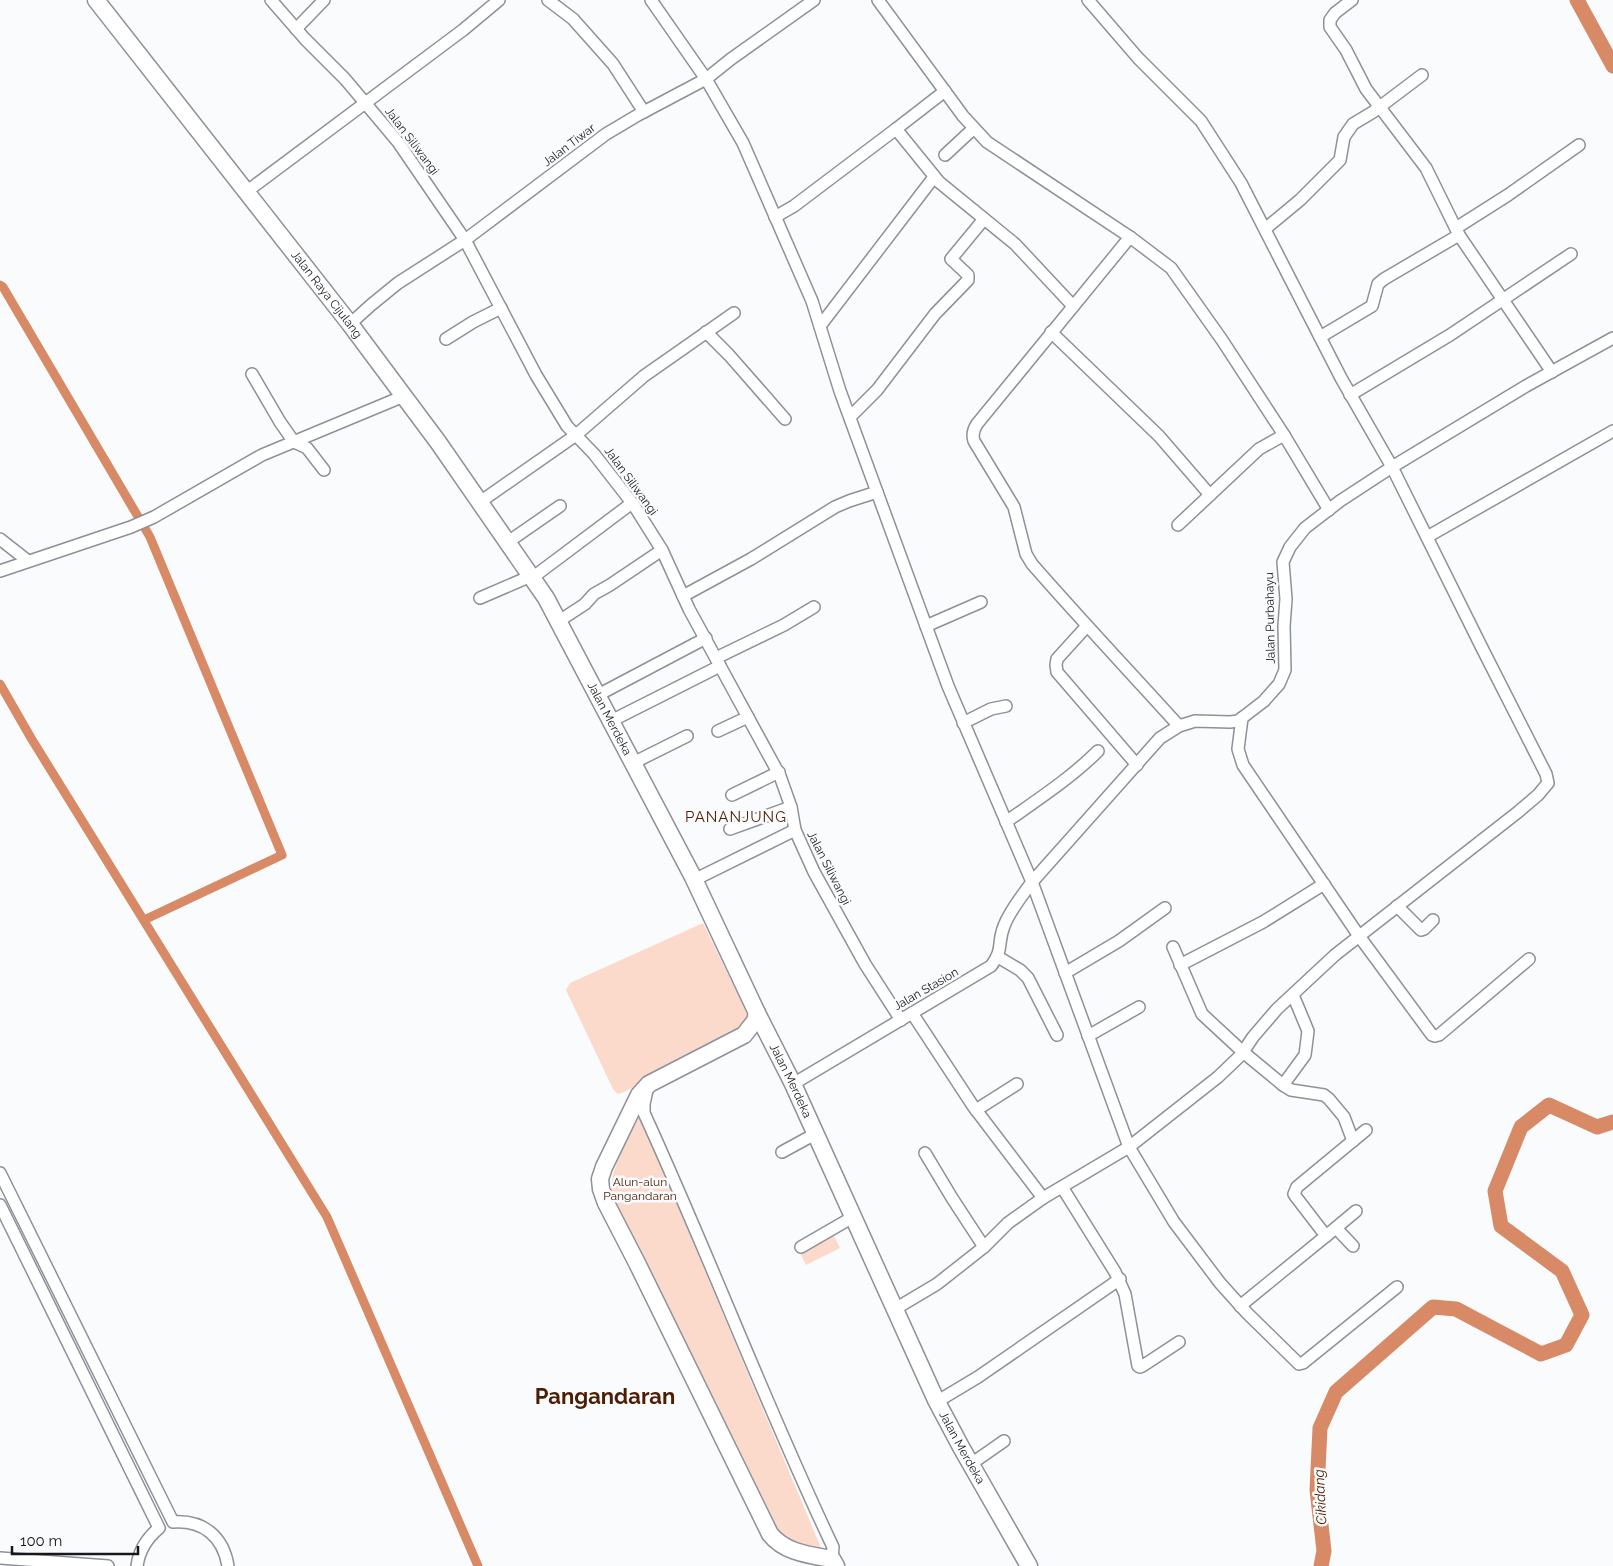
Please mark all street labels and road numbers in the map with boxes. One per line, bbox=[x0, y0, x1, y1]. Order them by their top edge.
street label: Jalan Siliwangi bbox=[382, 104, 442, 178]
street label: Jalan Tiwar bbox=[540, 120, 599, 169]
street label: Jalan Raya Cijulang bbox=[288, 248, 365, 341]
street label: Jalan Siliwangi bbox=[602, 444, 660, 518]
street label: Jalan Purbahayu bbox=[1262, 572, 1278, 664]
street label: Jalan Merdeka bbox=[584, 680, 635, 758]
street label: Jalan Siliwangi bbox=[804, 829, 854, 907]
street label: Jalan Stasion bbox=[891, 965, 961, 1013]
street label: Jalan Merdeka bbox=[767, 1041, 814, 1120]
street label: Jalan Merdeka bbox=[936, 1409, 988, 1487]

